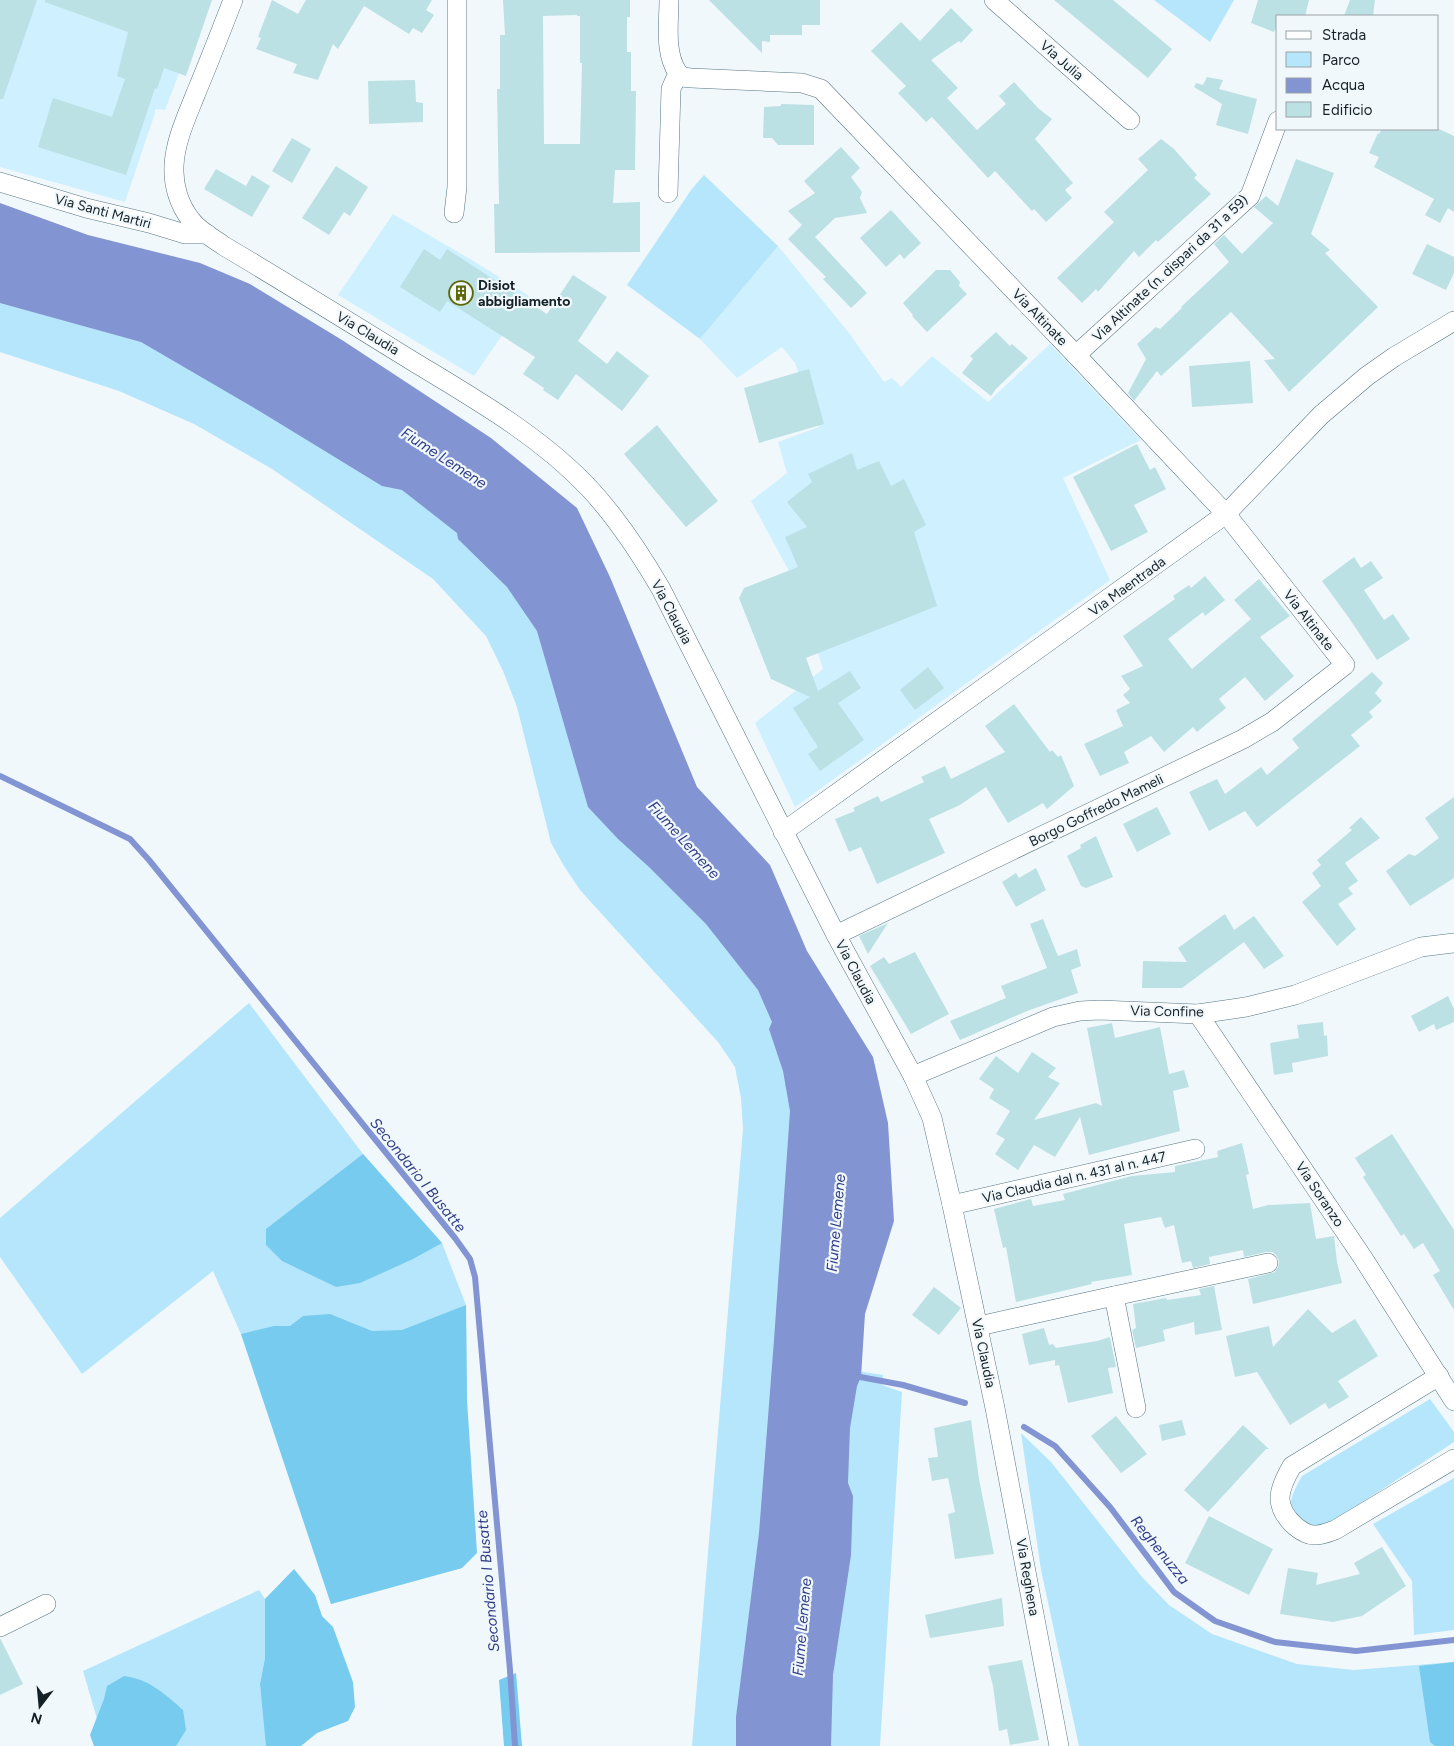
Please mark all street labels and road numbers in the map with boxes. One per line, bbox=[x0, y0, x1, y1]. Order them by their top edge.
street label: Via Julia bbox=[1036, 37, 1087, 84]
street label: Via Santi Martiri bbox=[53, 190, 153, 233]
street label: Via Altinate (n. dispari da 31 a 59) bbox=[1089, 192, 1252, 345]
street label: Via Altinate bbox=[1008, 285, 1071, 350]
street label: Via Claudia bbox=[333, 308, 402, 359]
street label: Via Maentrada bbox=[1086, 553, 1169, 620]
street label: Via Claudia bbox=[648, 577, 696, 647]
street label: Via Altinate bbox=[1280, 587, 1338, 654]
street label: Borgo Goffredo Mameli bbox=[1026, 771, 1166, 850]
street label: Via Claudia bbox=[832, 937, 880, 1007]
street label: Via Confine bbox=[1130, 1002, 1204, 1021]
street label: Via Claudia dal n. 431 al n. 447 bbox=[981, 1148, 1168, 1207]
street label: Via Soranzo bbox=[1292, 1158, 1348, 1230]
street label: Via Claudia bbox=[968, 1317, 999, 1389]
street label: Via Reghena bbox=[1012, 1537, 1043, 1617]

